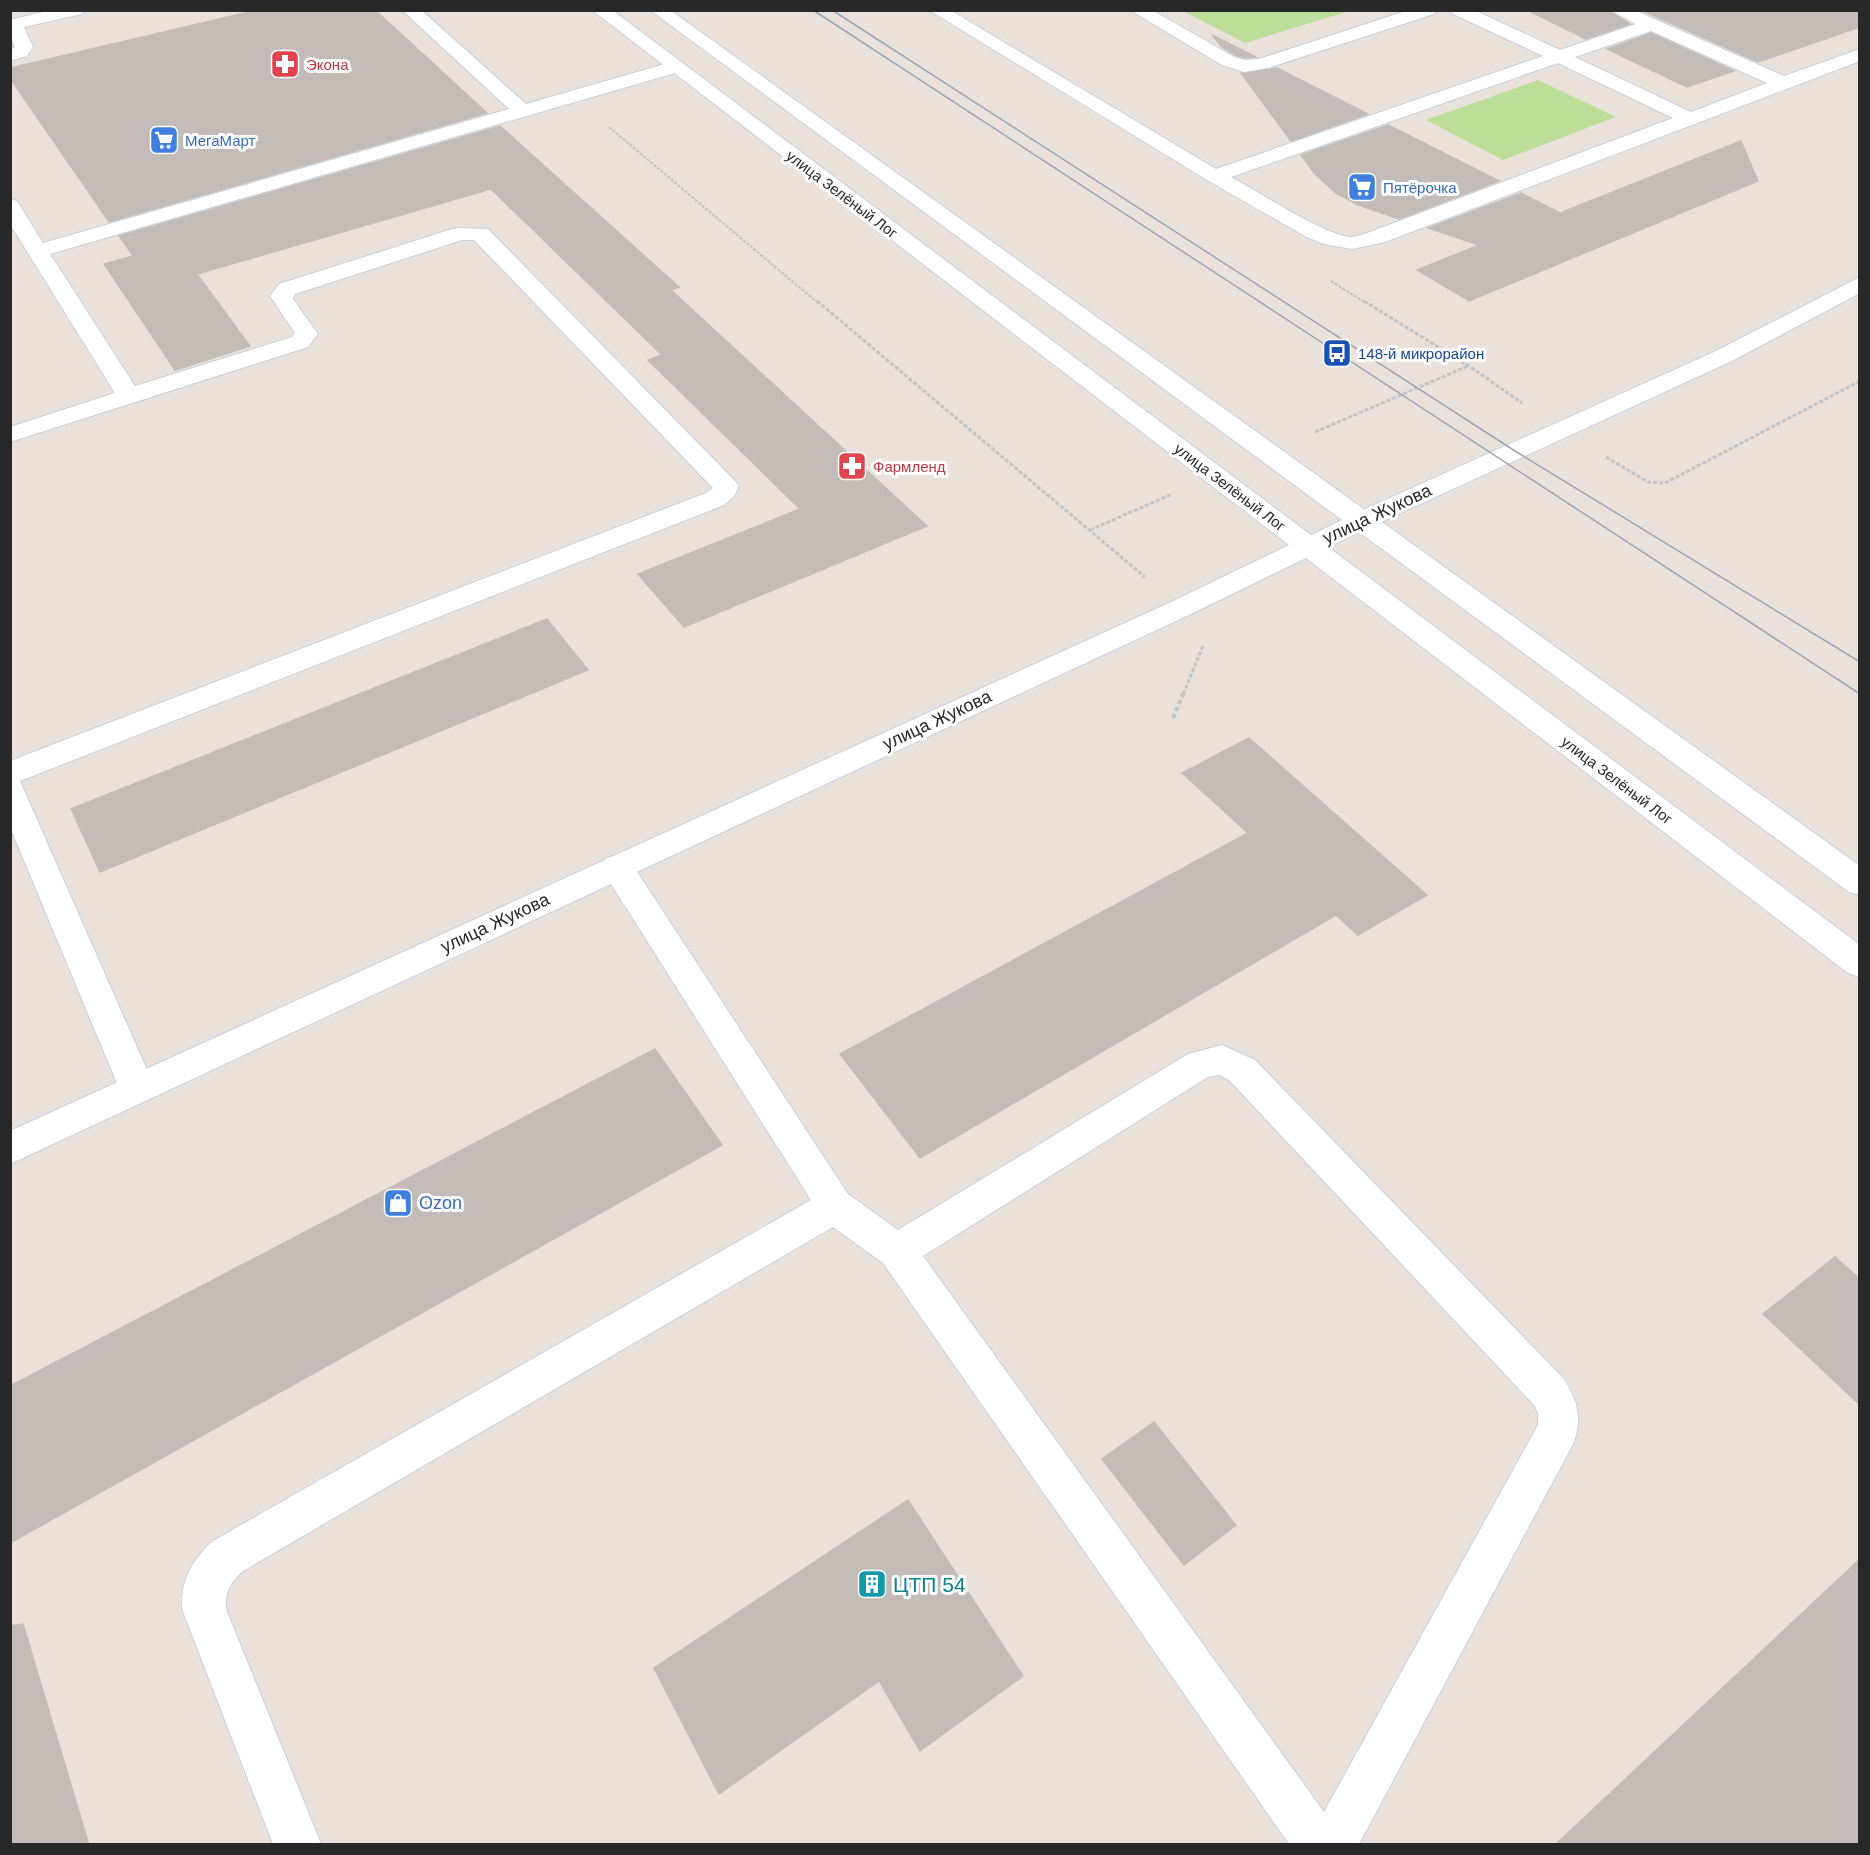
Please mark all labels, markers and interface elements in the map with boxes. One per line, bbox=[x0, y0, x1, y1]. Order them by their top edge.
pharmacy icon: Экона bbox=[269, 48, 301, 80]
place label: Экона bbox=[306, 56, 349, 73]
supermarket icon: МегаМарт bbox=[148, 124, 180, 156]
place label: МегаМарт bbox=[185, 132, 256, 149]
street label: улица Зелёный Лог bbox=[783, 147, 901, 242]
supermarket icon: Пятёрочка bbox=[1346, 171, 1378, 203]
place label: Пятёрочка bbox=[1383, 179, 1457, 196]
bus stop icon: 148-й микрорайон bbox=[1321, 337, 1353, 369]
place label: 148-й микрорайон bbox=[1358, 345, 1484, 362]
street label: улица Зелёный Лог bbox=[1171, 440, 1289, 535]
pharmacy icon: Фармленд bbox=[836, 450, 868, 482]
place label: Фармленд bbox=[873, 458, 946, 475]
street label: улица Жукова bbox=[1320, 480, 1435, 548]
street label: улица Жукова bbox=[880, 686, 995, 754]
street label: улица Зелёный Лог bbox=[1558, 733, 1676, 828]
street label: улица Жукова bbox=[438, 889, 553, 957]
shop icon: Ozon bbox=[382, 1187, 414, 1219]
place label: Ozon bbox=[419, 1193, 462, 1213]
building icon: ЦТП 54 bbox=[856, 1568, 888, 1600]
place label: ЦТП 54 bbox=[893, 1573, 966, 1596]

